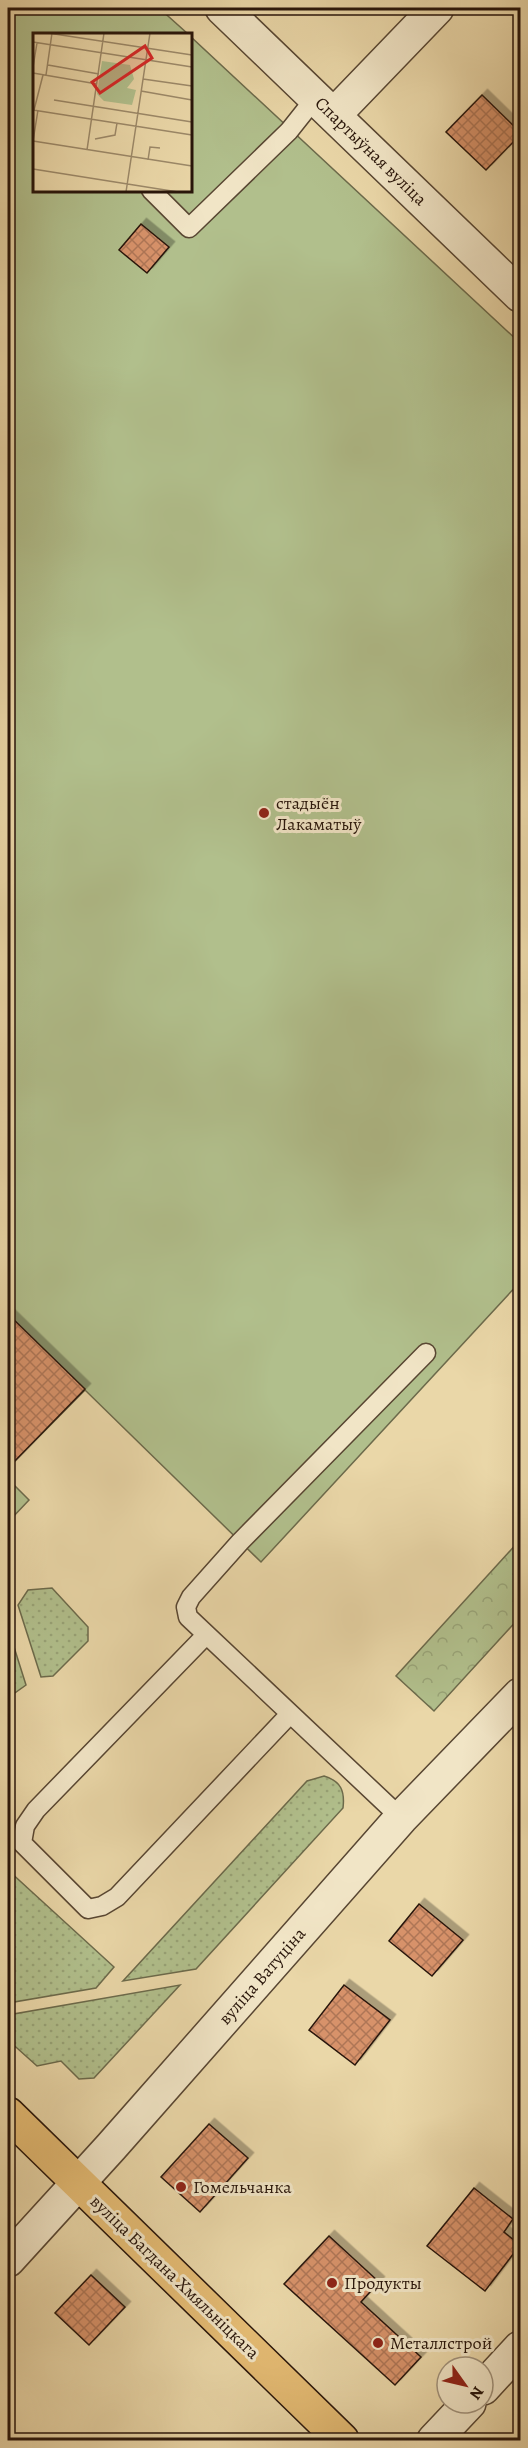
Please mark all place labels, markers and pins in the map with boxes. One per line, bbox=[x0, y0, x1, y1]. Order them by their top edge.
place label: стадыён Лакаматыў bbox=[276, 791, 362, 836]
marker: стадыён Лакаматыў bbox=[257, 806, 271, 820]
place label: Гомельчанка bbox=[193, 2175, 292, 2199]
marker: Гомельчанка bbox=[174, 2180, 188, 2194]
place label: Продукты bbox=[344, 2271, 422, 2295]
marker: Продукты bbox=[325, 2276, 339, 2290]
place label: Металлстрой bbox=[390, 2331, 492, 2355]
marker: Металлстрой bbox=[371, 2336, 385, 2350]

